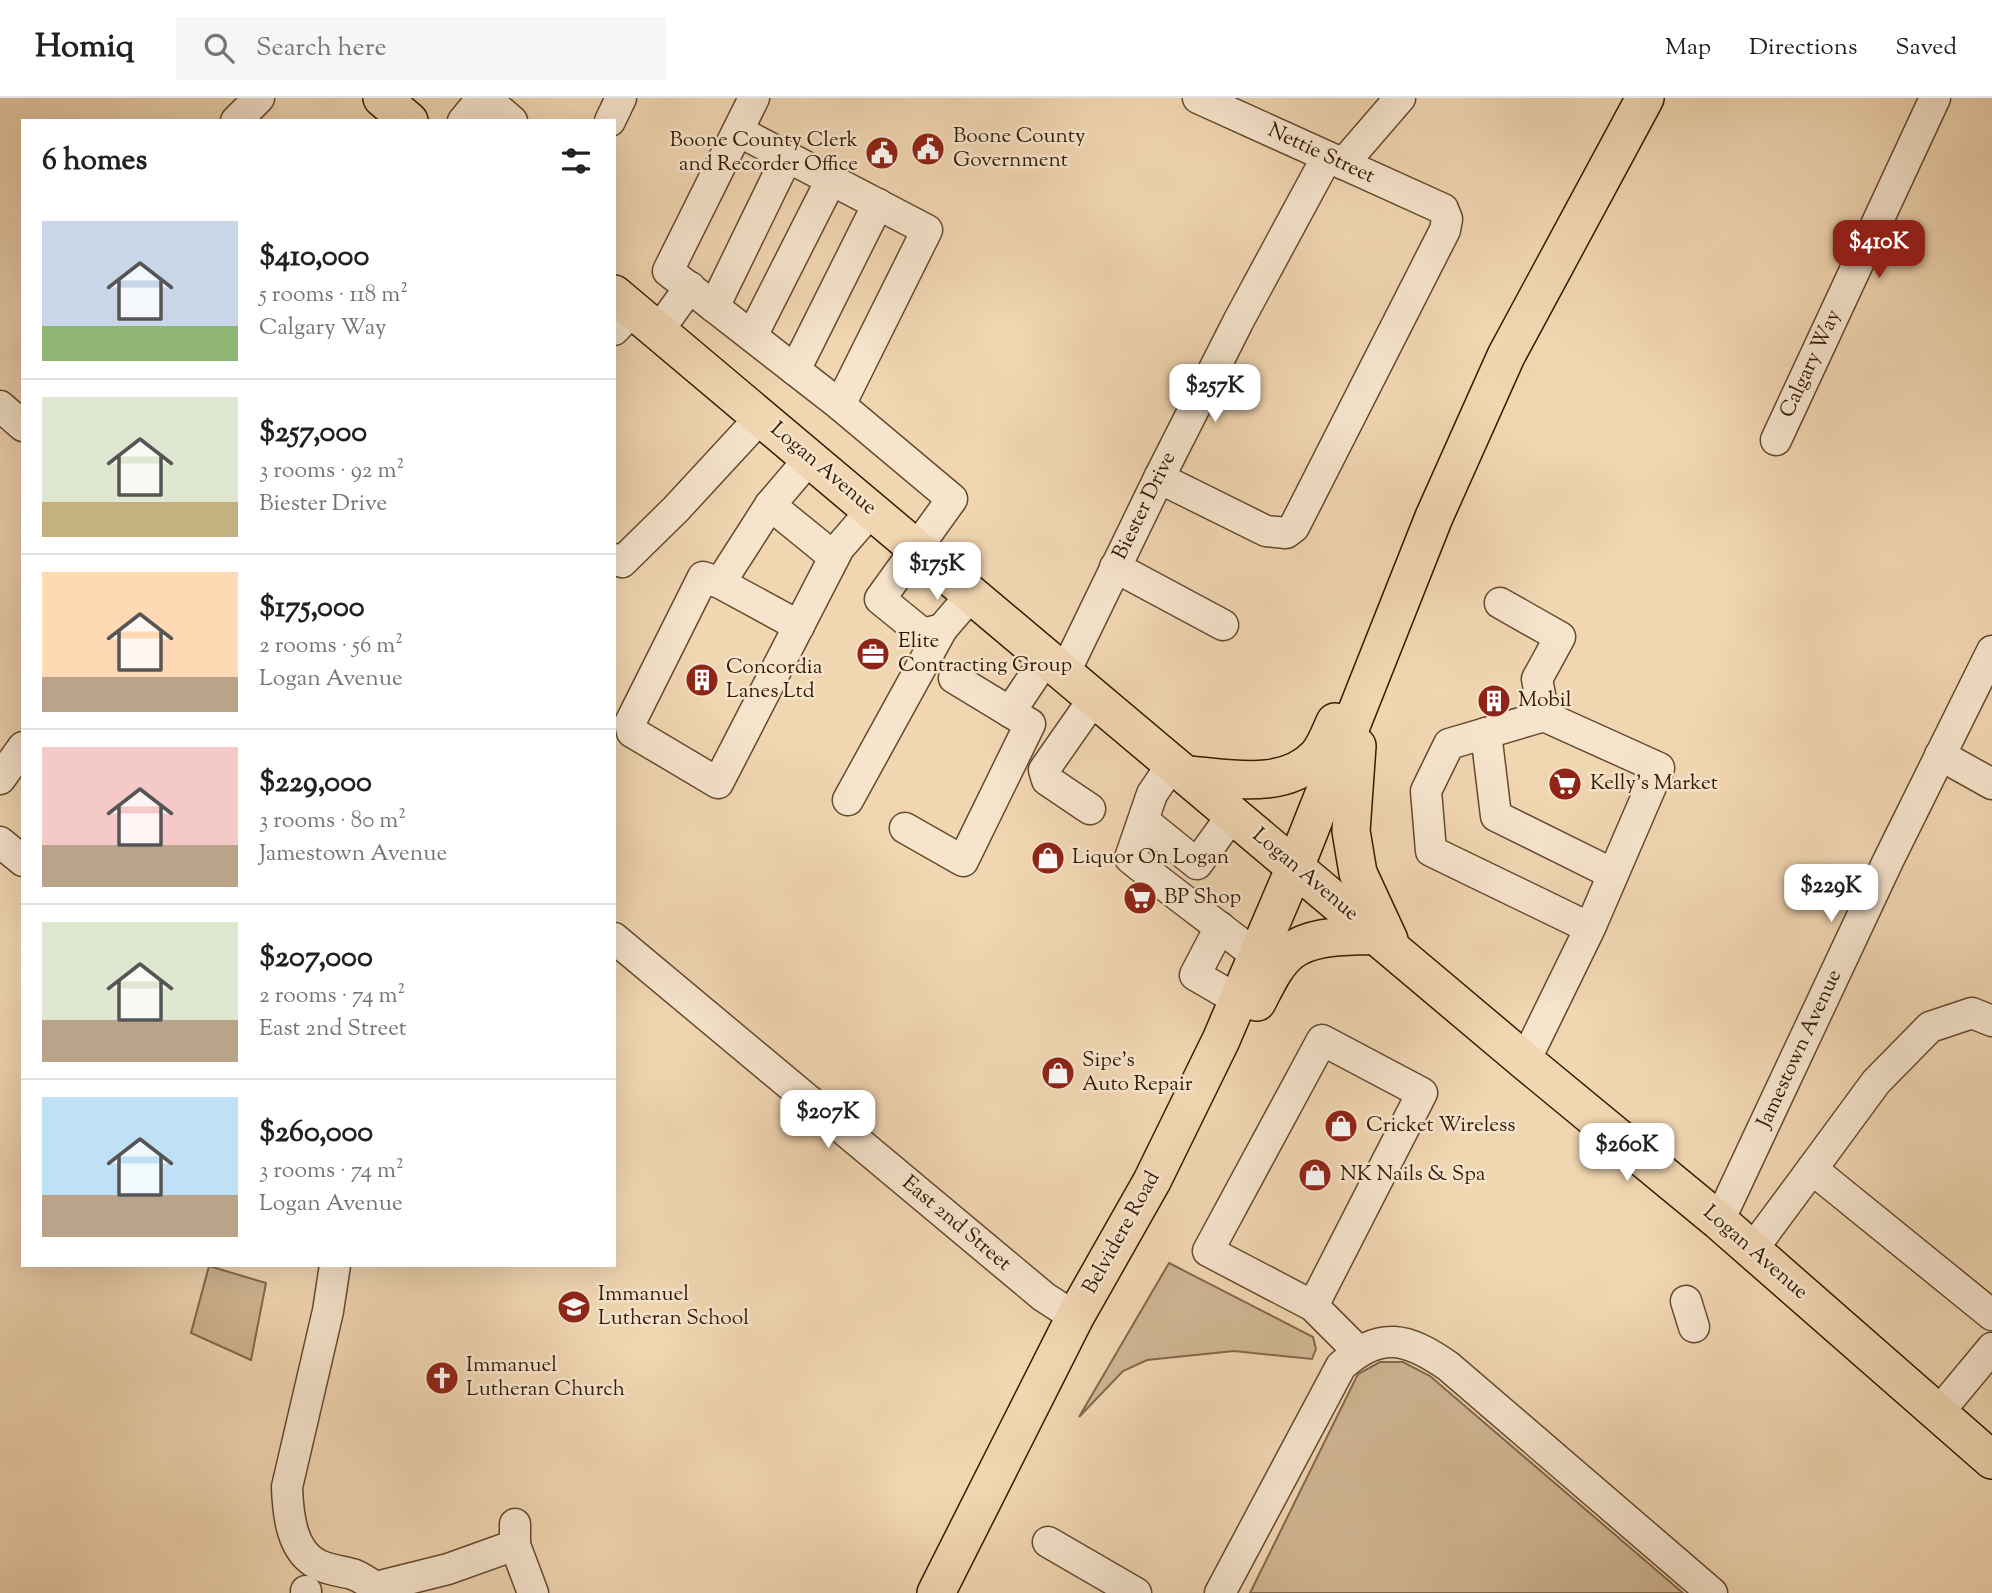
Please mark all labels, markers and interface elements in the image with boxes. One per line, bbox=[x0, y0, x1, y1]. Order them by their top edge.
search box bbox=[176, 17, 666, 80]
text: Homiq bbox=[35, 24, 134, 72]
icon: search bbox=[200, 29, 238, 67]
text: Search here bbox=[256, 30, 387, 67]
text: Map bbox=[1665, 31, 1711, 65]
text: Directions bbox=[1749, 31, 1857, 65]
text: Saved bbox=[1895, 31, 1957, 65]
street label: Nettie Street bbox=[1263, 116, 1379, 192]
place label: Boone County Government bbox=[953, 122, 1086, 176]
place label: Boone County Clerk and Recorder Office bbox=[670, 126, 859, 180]
public building icon: Boone County Government bbox=[909, 130, 947, 168]
public building icon: Boone County Clerk and Recorder Office bbox=[863, 134, 901, 172]
text: 6 homes bbox=[42, 140, 147, 183]
icon: filters bbox=[557, 142, 595, 180]
pin: $410K bbox=[1830, 220, 1928, 280]
text: $410K bbox=[1849, 226, 1909, 259]
text: $410,000 bbox=[259, 236, 369, 279]
icon: home bbox=[98, 249, 182, 333]
text: 5 rooms · 118 m² bbox=[259, 279, 408, 312]
street label: Calgary Way bbox=[1773, 304, 1849, 423]
text: Calgary Way bbox=[259, 312, 386, 345]
pin: $257K bbox=[1166, 364, 1264, 424]
text: $257K bbox=[1185, 370, 1245, 403]
text: $257,000 bbox=[259, 412, 367, 455]
street label: Logan Avenue bbox=[763, 415, 883, 523]
icon: home bbox=[98, 425, 182, 509]
street label: Biester Drive bbox=[1106, 447, 1184, 565]
text: 3 rooms · 92 m² bbox=[259, 455, 404, 488]
text: Biester Drive bbox=[259, 488, 387, 521]
pin: $175K bbox=[888, 542, 986, 602]
text: $175K bbox=[909, 548, 965, 581]
text: $175,000 bbox=[259, 587, 365, 630]
icon: home bbox=[98, 600, 182, 684]
place label: Elite Contracting Group bbox=[898, 627, 1072, 681]
text: 2 rooms · 56 m² bbox=[259, 630, 403, 663]
office icon: Elite Contracting Group bbox=[854, 635, 892, 673]
place label: Concordia Lanes Ltd bbox=[726, 653, 823, 707]
building icon: Concordia Lanes Ltd bbox=[683, 661, 721, 699]
text: Logan Avenue bbox=[259, 663, 403, 696]
building icon: Mobil bbox=[1475, 682, 1513, 720]
place label: Mobil bbox=[1518, 686, 1572, 716]
text: $229,000 bbox=[259, 762, 372, 805]
supermarket icon: Kelly's Market bbox=[1546, 765, 1584, 803]
place label: Kelly's Market bbox=[1590, 769, 1718, 799]
icon: home bbox=[98, 775, 182, 859]
text: 3 rooms · 80 m² bbox=[259, 805, 406, 838]
street label: Logan Avenue bbox=[1245, 821, 1365, 929]
text: Jamestown Avenue bbox=[259, 838, 447, 871]
shop icon: Liquor On Logan bbox=[1029, 839, 1067, 877]
place label: Liquor On Logan bbox=[1072, 843, 1229, 873]
pin: $229K bbox=[1782, 864, 1880, 924]
text: $229K bbox=[1800, 870, 1862, 903]
supermarket icon: BP Shop bbox=[1121, 879, 1159, 917]
place label: BP Shop bbox=[1164, 883, 1241, 913]
text: $207,000 bbox=[259, 937, 373, 980]
icon: home bbox=[98, 950, 182, 1034]
street label: Jamestown Avenue bbox=[1750, 965, 1850, 1134]
text: 2 rooms · 74 m² bbox=[259, 980, 405, 1013]
text: East 2nd Street bbox=[259, 1013, 407, 1046]
place label: Sipe's Auto Repair bbox=[1082, 1046, 1193, 1100]
shop icon: Sipe's Auto Repair bbox=[1039, 1054, 1077, 1092]
pin: $207K bbox=[779, 1090, 877, 1150]
text: $207K bbox=[796, 1096, 860, 1129]
shop icon: Cricket Wireless bbox=[1322, 1107, 1360, 1145]
place label: Cricket Wireless bbox=[1366, 1111, 1516, 1141]
text: $260,000 bbox=[259, 1112, 373, 1155]
pin: $260K bbox=[1578, 1124, 1676, 1183]
icon: home bbox=[98, 1125, 182, 1209]
text: $260K bbox=[1595, 1129, 1659, 1162]
text: 3 rooms · 74 m² bbox=[259, 1155, 404, 1188]
shop icon: NK Nails & Spa bbox=[1296, 1156, 1334, 1194]
place label: NK Nails & Spa bbox=[1340, 1160, 1486, 1190]
street label: Belvidere Road bbox=[1076, 1166, 1168, 1300]
street label: East 2nd Street bbox=[895, 1169, 1017, 1279]
text: Logan Avenue bbox=[259, 1188, 403, 1221]
street label: Logan Avenue bbox=[1696, 1199, 1814, 1307]
place label: Immanuel Lutheran School bbox=[598, 1280, 749, 1334]
school or university icon: Immanuel Lutheran School bbox=[555, 1288, 593, 1326]
place label: Immanuel Lutheran Church bbox=[466, 1351, 625, 1405]
church icon: Immanuel Lutheran Church bbox=[423, 1359, 461, 1397]

